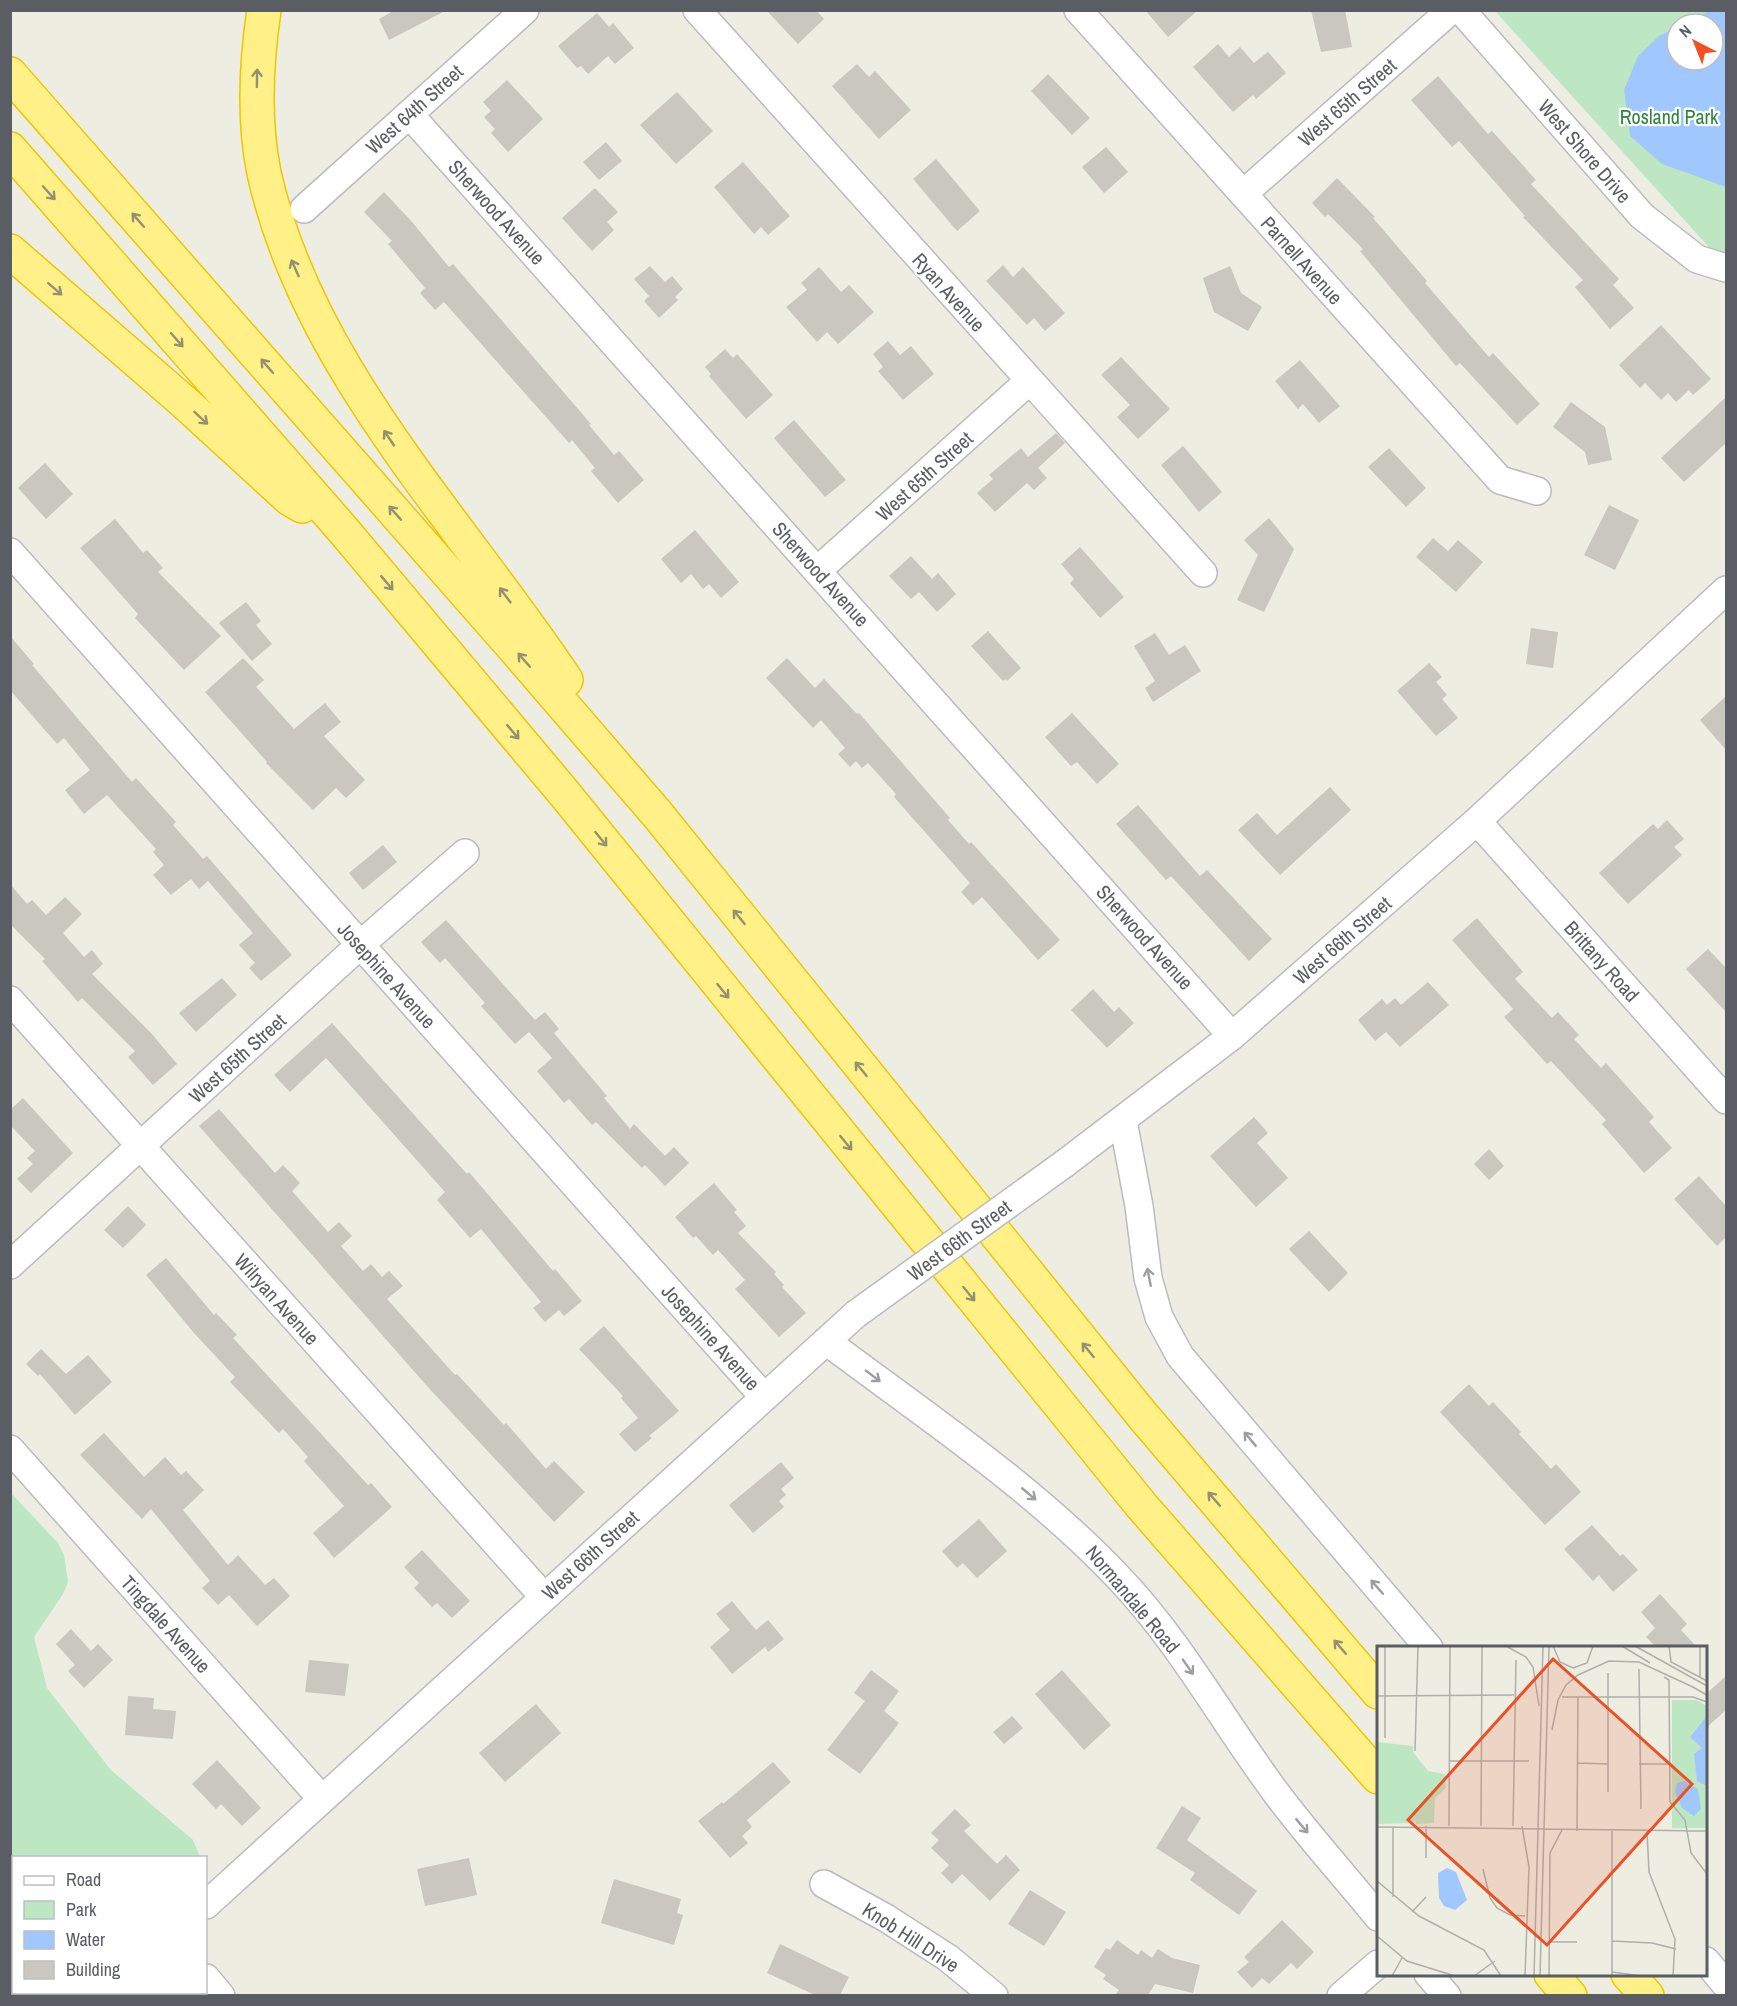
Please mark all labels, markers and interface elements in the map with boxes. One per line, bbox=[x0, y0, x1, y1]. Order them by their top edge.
north arrow bbox=[1665, 12, 1725, 72]
text: N bbox=[1674, 20, 1696, 42]
street label: West 65th Street bbox=[1292, 52, 1402, 152]
street label: West 64th Street bbox=[360, 58, 469, 160]
one-way arrow bbox=[251, 68, 263, 88]
street label: West Shore Drive bbox=[1532, 93, 1638, 209]
park label: Rosland Park bbox=[1620, 103, 1719, 130]
street label: Sherwood Avenue bbox=[443, 154, 551, 270]
one-way arrow bbox=[42, 185, 56, 200]
street label: Parnell Avenue bbox=[1255, 210, 1349, 310]
one-way arrow bbox=[131, 213, 145, 228]
street label: Ryan Avenue bbox=[906, 247, 992, 337]
one-way arrow bbox=[288, 259, 300, 277]
one-way arrow bbox=[47, 282, 62, 296]
one-way arrow bbox=[171, 332, 184, 348]
one-way arrow bbox=[260, 359, 274, 374]
one-way arrow bbox=[194, 410, 209, 425]
street label: West 65th Street bbox=[870, 425, 979, 527]
one-way arrow bbox=[383, 430, 395, 447]
one-way arrow bbox=[388, 506, 402, 521]
street label: Sherwood Avenue bbox=[767, 516, 875, 632]
one-way arrow bbox=[381, 575, 394, 591]
one-way arrow bbox=[499, 587, 512, 603]
one-way arrow bbox=[517, 652, 531, 667]
one-way arrow bbox=[506, 724, 520, 739]
one-way arrow bbox=[594, 831, 608, 846]
street label: Sherwood Avenue bbox=[1091, 879, 1199, 995]
street label: West 66th Street bbox=[1287, 890, 1397, 990]
one-way arrow bbox=[732, 910, 746, 925]
street label: Brittany Road bbox=[1558, 915, 1646, 1007]
street label: Josephine Avenue bbox=[332, 916, 442, 1034]
one-way arrow bbox=[717, 982, 730, 998]
street label: West 65th Street bbox=[183, 1007, 292, 1109]
one-way arrow bbox=[854, 1062, 868, 1077]
one-way arrow bbox=[839, 1134, 852, 1150]
street label: West 66th Street bbox=[902, 1193, 1017, 1287]
street label: Wilryan Avenue bbox=[229, 1247, 325, 1351]
one-way arrow bbox=[1143, 1268, 1154, 1287]
street label: Josephine Avenue bbox=[656, 1278, 766, 1396]
one-way arrow bbox=[962, 1286, 975, 1302]
one-way arrow bbox=[1082, 1342, 1095, 1358]
one-way arrow bbox=[864, 1370, 880, 1383]
one-way arrow bbox=[1244, 1431, 1257, 1447]
one-way arrow bbox=[1021, 1487, 1037, 1500]
one-way arrow bbox=[1207, 1491, 1220, 1507]
street label: West 66th Street bbox=[536, 1504, 645, 1606]
street label: Normandale Road bbox=[1080, 1539, 1186, 1659]
street label: Tingdale Avenue bbox=[115, 1569, 217, 1679]
one-way arrow bbox=[1371, 1579, 1384, 1595]
one-way arrow bbox=[1334, 1639, 1347, 1655]
inset map bbox=[1377, 1646, 1707, 1976]
one-way arrow bbox=[1182, 1659, 1194, 1675]
one-way arrow bbox=[1296, 1817, 1309, 1833]
legend bbox=[12, 1856, 207, 1994]
text: Road bbox=[66, 1867, 101, 1892]
street label: Knob Hill Drive bbox=[857, 1896, 965, 1978]
text: Park bbox=[66, 1897, 97, 1922]
text: Water bbox=[66, 1927, 105, 1952]
text: Building bbox=[66, 1957, 121, 1982]

